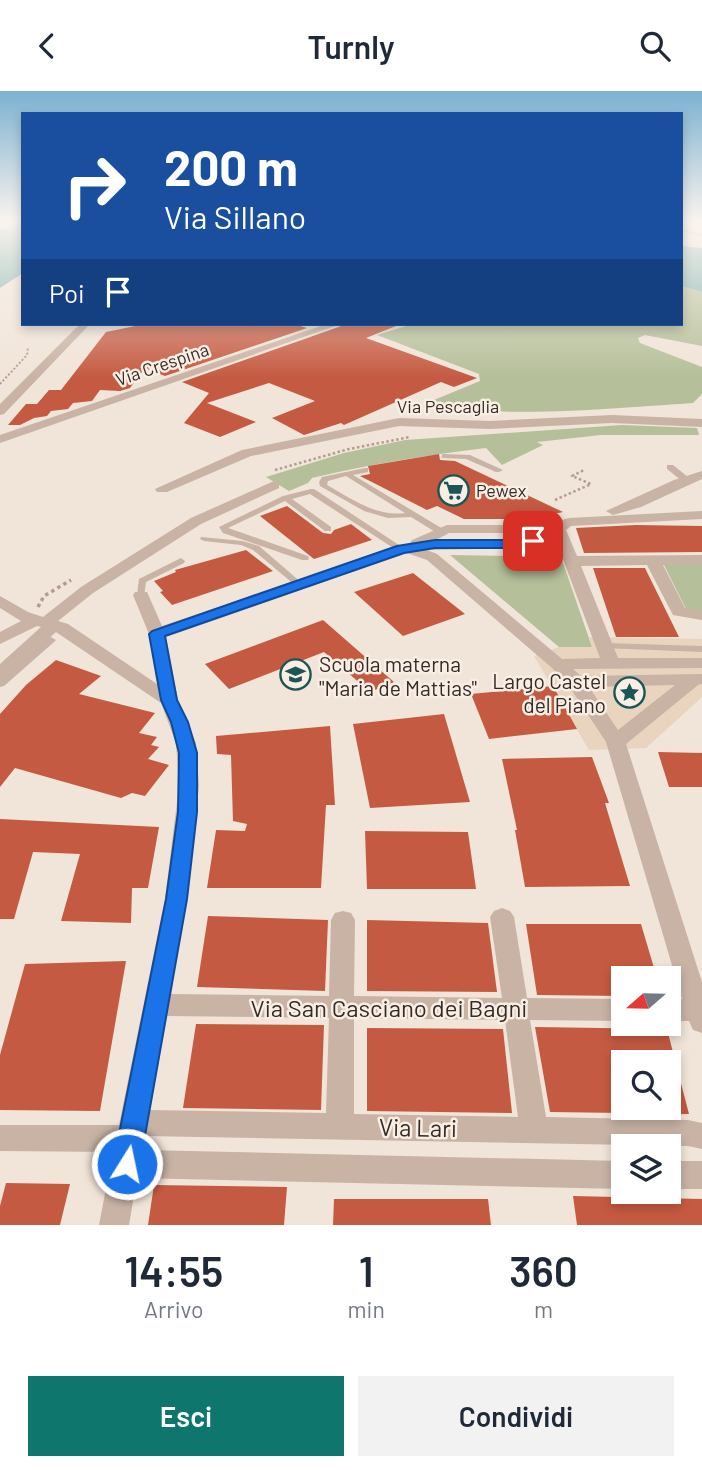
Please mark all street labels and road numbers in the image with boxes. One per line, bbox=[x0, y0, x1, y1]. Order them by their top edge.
street label: Via Crespina bbox=[113, 338, 211, 390]
street label: Via Pescaglia bbox=[397, 395, 499, 417]
street label: Via San Casciano dei Bagni bbox=[251, 993, 527, 1022]
street label: Via Lari bbox=[379, 1112, 457, 1142]

